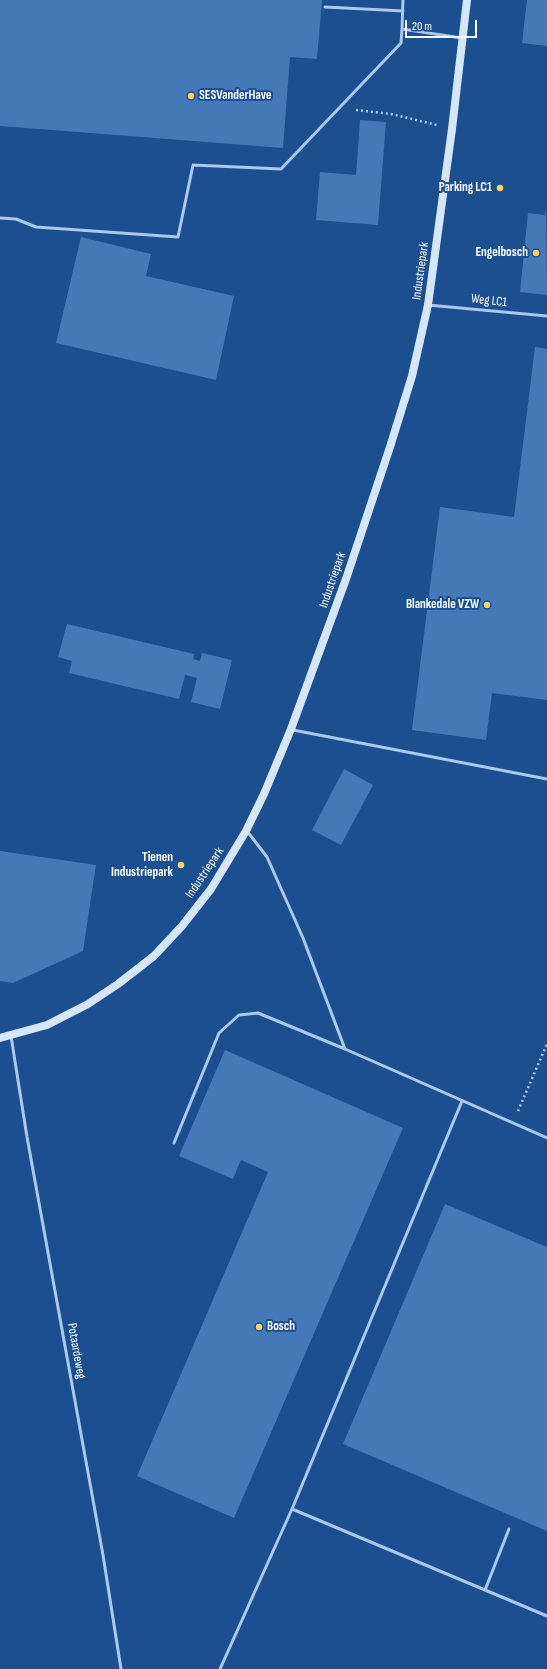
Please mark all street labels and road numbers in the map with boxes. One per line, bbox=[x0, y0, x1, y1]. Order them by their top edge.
street label: Industriepark bbox=[409, 241, 433, 301]
street label: Weg LC1 bbox=[470, 291, 508, 311]
street label: Industriepark bbox=[316, 550, 350, 610]
street label: Industriepark bbox=[182, 845, 228, 901]
street label: Potaardeweg bbox=[63, 1322, 89, 1380]

